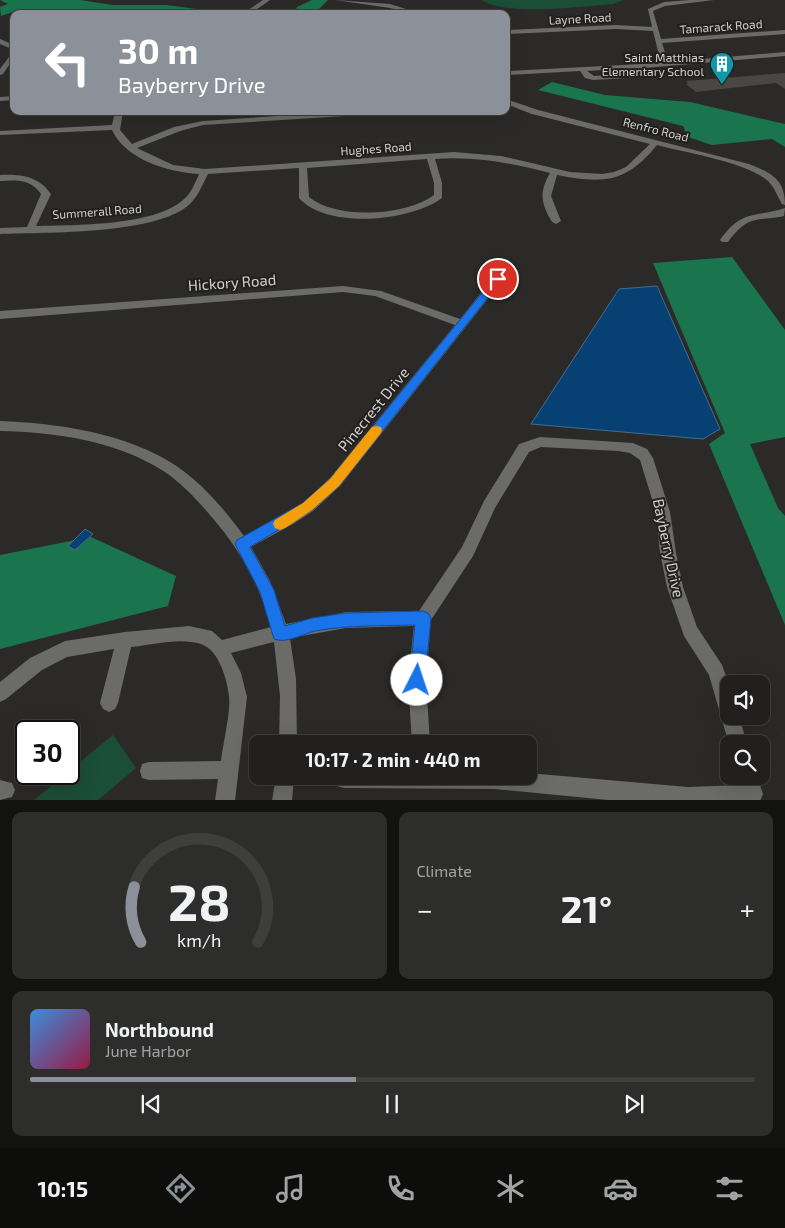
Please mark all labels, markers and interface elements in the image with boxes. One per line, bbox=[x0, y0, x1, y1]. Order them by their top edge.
street label: Layne Road bbox=[548, 9, 612, 27]
street label: Tamarack Road bbox=[679, 16, 763, 36]
text: 30 m bbox=[118, 29, 198, 71]
icon: left bbox=[35, 30, 100, 95]
place label: Saint Matthias Elementary School bbox=[602, 50, 704, 78]
building icon: Saint Matthias Elementary School bbox=[709, 51, 735, 85]
text: Bayberry Drive bbox=[118, 71, 266, 97]
street label: Renfro Road bbox=[622, 114, 690, 144]
street label: Hughes Road bbox=[340, 139, 412, 157]
street label: Summerall Road bbox=[52, 201, 142, 221]
pin bbox=[477, 258, 519, 300]
icon: arrive bbox=[484, 265, 512, 293]
street label: Hickory Road bbox=[187, 270, 277, 294]
street label: Pinecrest Drive bbox=[334, 363, 412, 455]
street label: Bayberry Drive bbox=[650, 497, 688, 599]
position arrow bbox=[390, 653, 442, 705]
map controls bbox=[720, 675, 770, 785]
button: sound bbox=[720, 675, 770, 725]
speed limit sign: 30 bbox=[15, 720, 80, 785]
button: search bbox=[720, 735, 770, 785]
text: 10:17 · 2 min · 440 m bbox=[306, 748, 480, 771]
text: Climate bbox=[417, 861, 472, 880]
text: 28 bbox=[168, 869, 231, 931]
text: 21° bbox=[560, 885, 612, 931]
text: − bbox=[417, 892, 433, 926]
text: + bbox=[740, 892, 755, 926]
text: km/h bbox=[177, 929, 221, 951]
text: Northbound bbox=[105, 1018, 214, 1041]
text: June Harbor bbox=[105, 1041, 192, 1060]
icon: previous bbox=[137, 1090, 165, 1118]
icon: pause bbox=[378, 1090, 406, 1118]
icon: next bbox=[620, 1090, 648, 1118]
icon: directions bbox=[163, 1171, 198, 1206]
icon: music bbox=[273, 1171, 308, 1206]
icon: phone bbox=[383, 1171, 418, 1206]
icon: climate bbox=[493, 1171, 528, 1206]
icon: car bbox=[603, 1171, 638, 1206]
icon: filters bbox=[712, 1171, 747, 1206]
text: 10:15 bbox=[37, 1175, 88, 1201]

